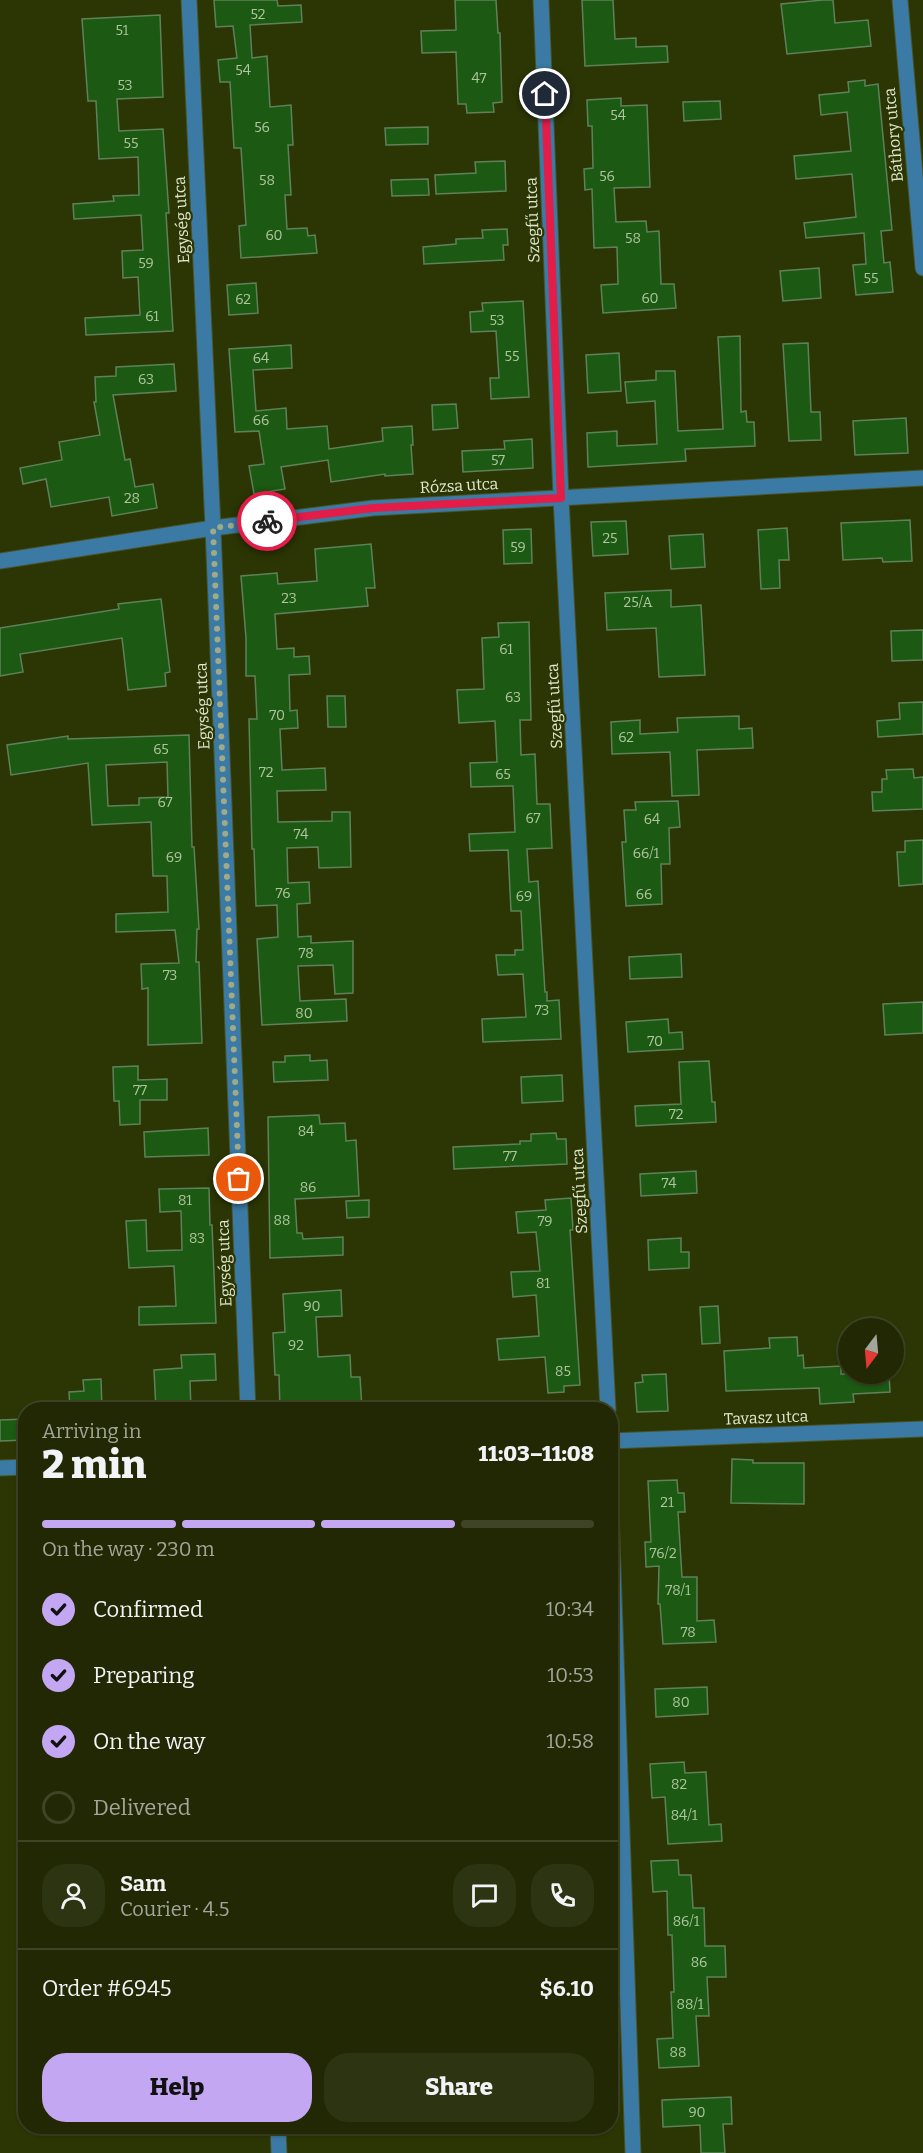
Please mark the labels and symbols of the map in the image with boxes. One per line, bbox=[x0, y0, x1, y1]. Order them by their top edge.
house number: 52 bbox=[251, 6, 265, 23]
house number: 51 bbox=[116, 22, 129, 39]
house number: 54 bbox=[235, 62, 251, 79]
pin bbox=[519, 68, 570, 119]
house number: 47 bbox=[471, 70, 487, 87]
house number: 53 bbox=[117, 77, 133, 94]
street label: Báthory utca bbox=[880, 87, 907, 183]
house number: 54 bbox=[610, 107, 626, 124]
house number: 56 bbox=[254, 119, 270, 136]
house number: 55 bbox=[124, 135, 138, 152]
house number: 56 bbox=[599, 168, 615, 185]
house number: 58 bbox=[259, 172, 275, 189]
street label: Egység utca bbox=[170, 176, 193, 264]
street label: Szegfű utca bbox=[522, 177, 543, 263]
house number: 60 bbox=[265, 227, 283, 244]
house number: 58 bbox=[625, 230, 641, 247]
house number: 59 bbox=[138, 255, 154, 272]
house number: 55 bbox=[864, 270, 878, 287]
house number: 60 bbox=[641, 290, 659, 307]
house number: 62 bbox=[235, 291, 251, 308]
house number: 61 bbox=[145, 308, 159, 325]
house number: 53 bbox=[489, 312, 505, 329]
house number: 55 bbox=[505, 348, 519, 365]
house number: 64 bbox=[253, 350, 269, 367]
house number: 63 bbox=[138, 371, 154, 388]
house number: 66 bbox=[253, 412, 269, 429]
house number: 57 bbox=[491, 452, 505, 469]
street label: Rózsa utca bbox=[419, 474, 499, 497]
house number: 28 bbox=[124, 490, 140, 507]
courier bbox=[237, 491, 297, 551]
house number: 25 bbox=[602, 530, 618, 547]
house number: 59 bbox=[510, 539, 526, 556]
house number: 23 bbox=[281, 590, 297, 607]
house number: 25/A bbox=[624, 594, 653, 611]
house number: 61 bbox=[499, 641, 513, 658]
street label: Egység utca bbox=[191, 662, 214, 750]
street label: Szegfű utca bbox=[543, 662, 566, 749]
house number: 63 bbox=[505, 689, 521, 706]
house number: 70 bbox=[269, 707, 285, 724]
house number: 62 bbox=[618, 729, 634, 746]
house number: 65 bbox=[153, 741, 169, 758]
house number: 72 bbox=[259, 764, 273, 781]
house number: 65 bbox=[495, 766, 511, 783]
house number: 67 bbox=[157, 794, 173, 811]
house number: 67 bbox=[525, 810, 541, 827]
house number: 64 bbox=[644, 811, 660, 828]
house number: 74 bbox=[293, 826, 309, 843]
house number: 66/1 bbox=[633, 845, 660, 862]
house number: 69 bbox=[166, 849, 182, 866]
house number: 76 bbox=[275, 885, 291, 902]
house number: 66 bbox=[636, 886, 652, 903]
house number: 69 bbox=[516, 888, 532, 905]
house number: 78 bbox=[298, 945, 314, 962]
house number: 73 bbox=[163, 967, 177, 984]
house number: 73 bbox=[535, 1002, 549, 1019]
house number: 80 bbox=[295, 1005, 313, 1022]
house number: 70 bbox=[647, 1033, 663, 1050]
house number: 77 bbox=[133, 1082, 147, 1099]
house number: 72 bbox=[669, 1106, 683, 1123]
house number: 84 bbox=[298, 1123, 314, 1140]
street label: Szegfű utca bbox=[568, 1147, 591, 1234]
house number: 77 bbox=[503, 1148, 517, 1165]
pin bbox=[213, 1153, 264, 1204]
house number: 74 bbox=[661, 1175, 677, 1192]
house number: 86 bbox=[300, 1179, 316, 1196]
house number: 81 bbox=[178, 1192, 192, 1209]
house number: 88 bbox=[274, 1212, 290, 1229]
house number: 79 bbox=[538, 1213, 553, 1230]
street label: Egység utca bbox=[213, 1219, 236, 1307]
house number: 83 bbox=[189, 1230, 205, 1247]
house number: 81 bbox=[536, 1275, 550, 1292]
house number: 90 bbox=[303, 1298, 321, 1315]
north arrow bbox=[838, 1318, 904, 1384]
house number: 92 bbox=[288, 1337, 304, 1354]
house number: 85 bbox=[555, 1363, 571, 1380]
street label: Tavasz utca bbox=[724, 1407, 809, 1428]
house number: 21 bbox=[660, 1494, 674, 1511]
house number: 76/2 bbox=[649, 1545, 677, 1562]
house number: 78/1 bbox=[665, 1582, 691, 1599]
house number: 78 bbox=[680, 1624, 696, 1641]
house number: 80 bbox=[672, 1694, 690, 1711]
house number: 82 bbox=[671, 1776, 687, 1793]
house number: 84/1 bbox=[671, 1807, 698, 1824]
house number: 86/1 bbox=[673, 1913, 700, 1930]
house number: 86 bbox=[691, 1954, 707, 1971]
house number: 88/1 bbox=[677, 1996, 704, 2013]
house number: 88 bbox=[670, 2044, 686, 2061]
house number: 90 bbox=[688, 2104, 706, 2121]

